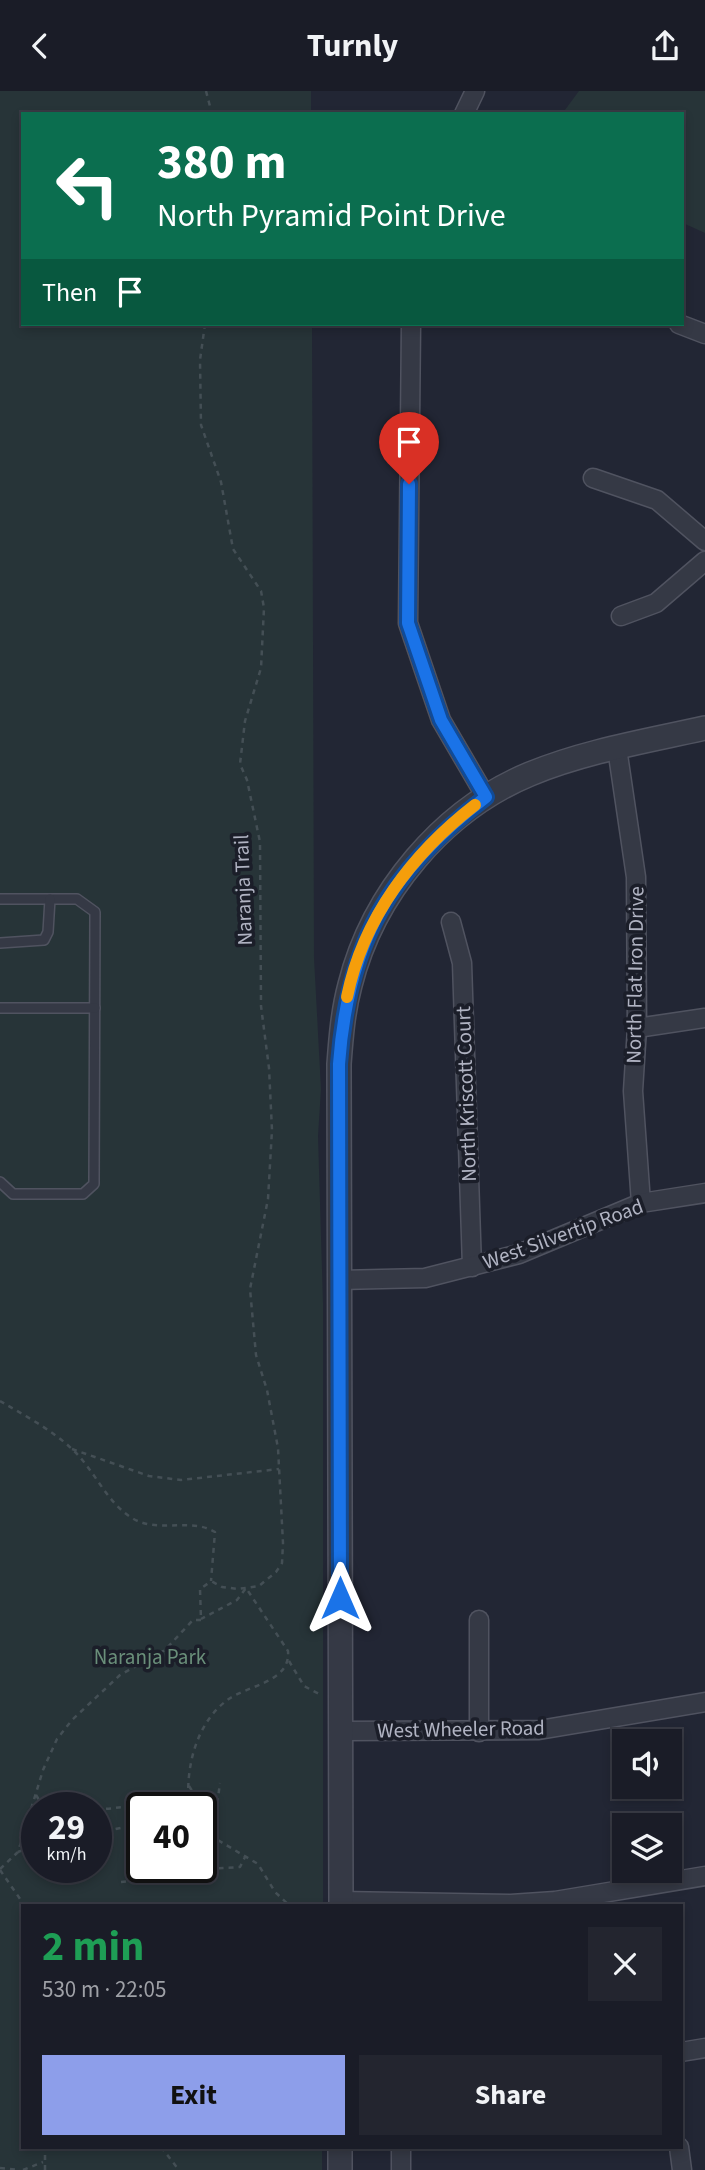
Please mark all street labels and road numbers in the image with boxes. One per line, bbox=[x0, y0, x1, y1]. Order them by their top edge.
street label: Naranja Trail bbox=[226, 834, 260, 946]
street label: North Flat Iron Drive bbox=[618, 886, 652, 1064]
street label: North Kriscott Court bbox=[448, 1006, 484, 1182]
street label: West Silvertip Road bbox=[478, 1191, 648, 1277]
street label: West Wheeler Road bbox=[377, 1713, 545, 1745]

